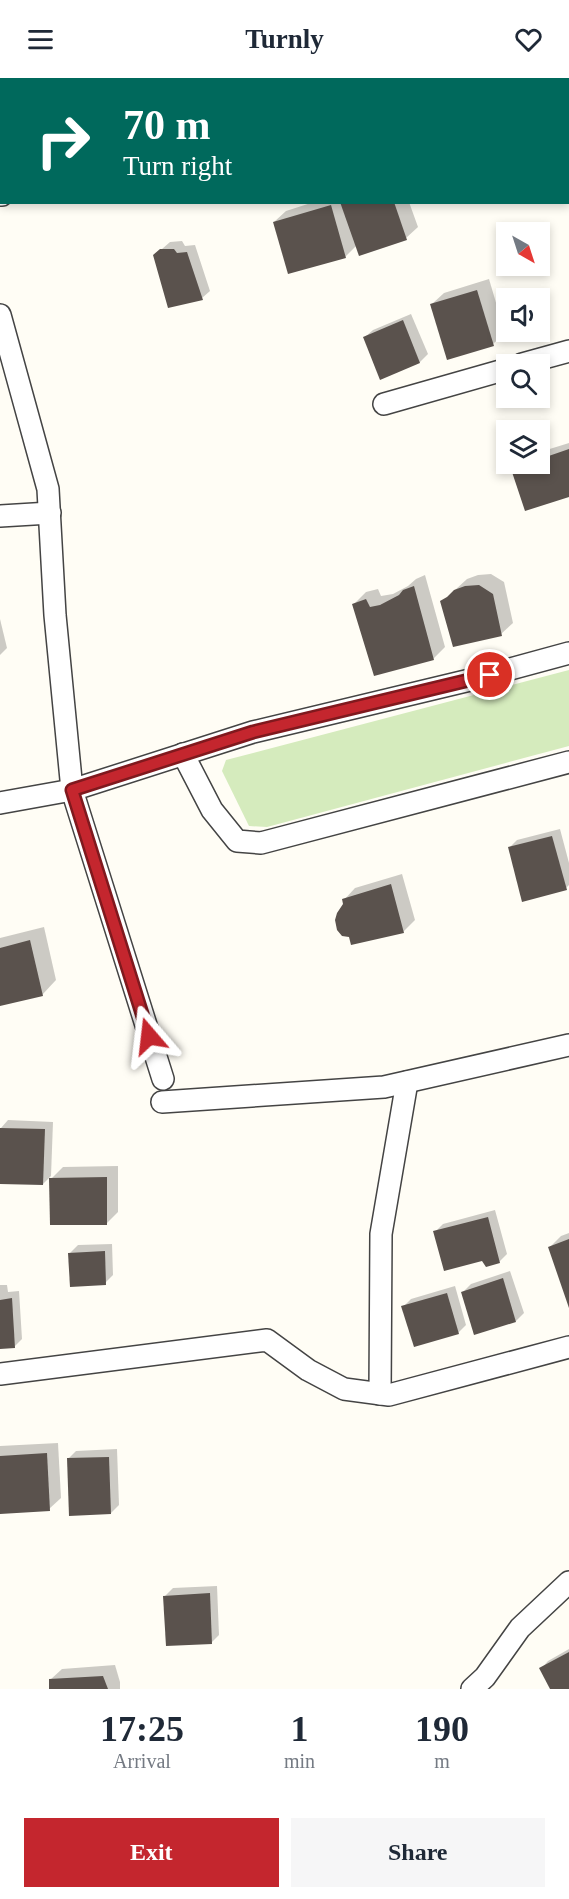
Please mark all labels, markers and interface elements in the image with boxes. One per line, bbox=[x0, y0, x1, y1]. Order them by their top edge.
icon: menu bbox=[24, 23, 57, 56]
icon: heart bbox=[512, 23, 545, 56]
text: Turnly bbox=[245, 24, 324, 54]
icon: right bbox=[24, 102, 102, 180]
text: 70 m bbox=[123, 102, 211, 148]
text: Turn right bbox=[123, 151, 232, 181]
north arrow bbox=[496, 222, 550, 276]
map controls bbox=[496, 222, 550, 474]
button: sound bbox=[496, 288, 550, 342]
button: search bbox=[496, 354, 550, 408]
button: layers bbox=[496, 420, 550, 474]
pin bbox=[464, 649, 515, 700]
icon: arrive bbox=[473, 658, 506, 691]
position arrow bbox=[117, 1004, 181, 1068]
text: 17:25 bbox=[100, 1709, 184, 1749]
text: 1 bbox=[291, 1709, 309, 1749]
text: 190 bbox=[415, 1709, 469, 1749]
text: Arrival bbox=[113, 1750, 171, 1772]
text: min bbox=[284, 1750, 315, 1772]
text: m bbox=[434, 1750, 450, 1772]
button: Exit bbox=[24, 1818, 279, 1887]
button: Share bbox=[291, 1818, 545, 1887]

